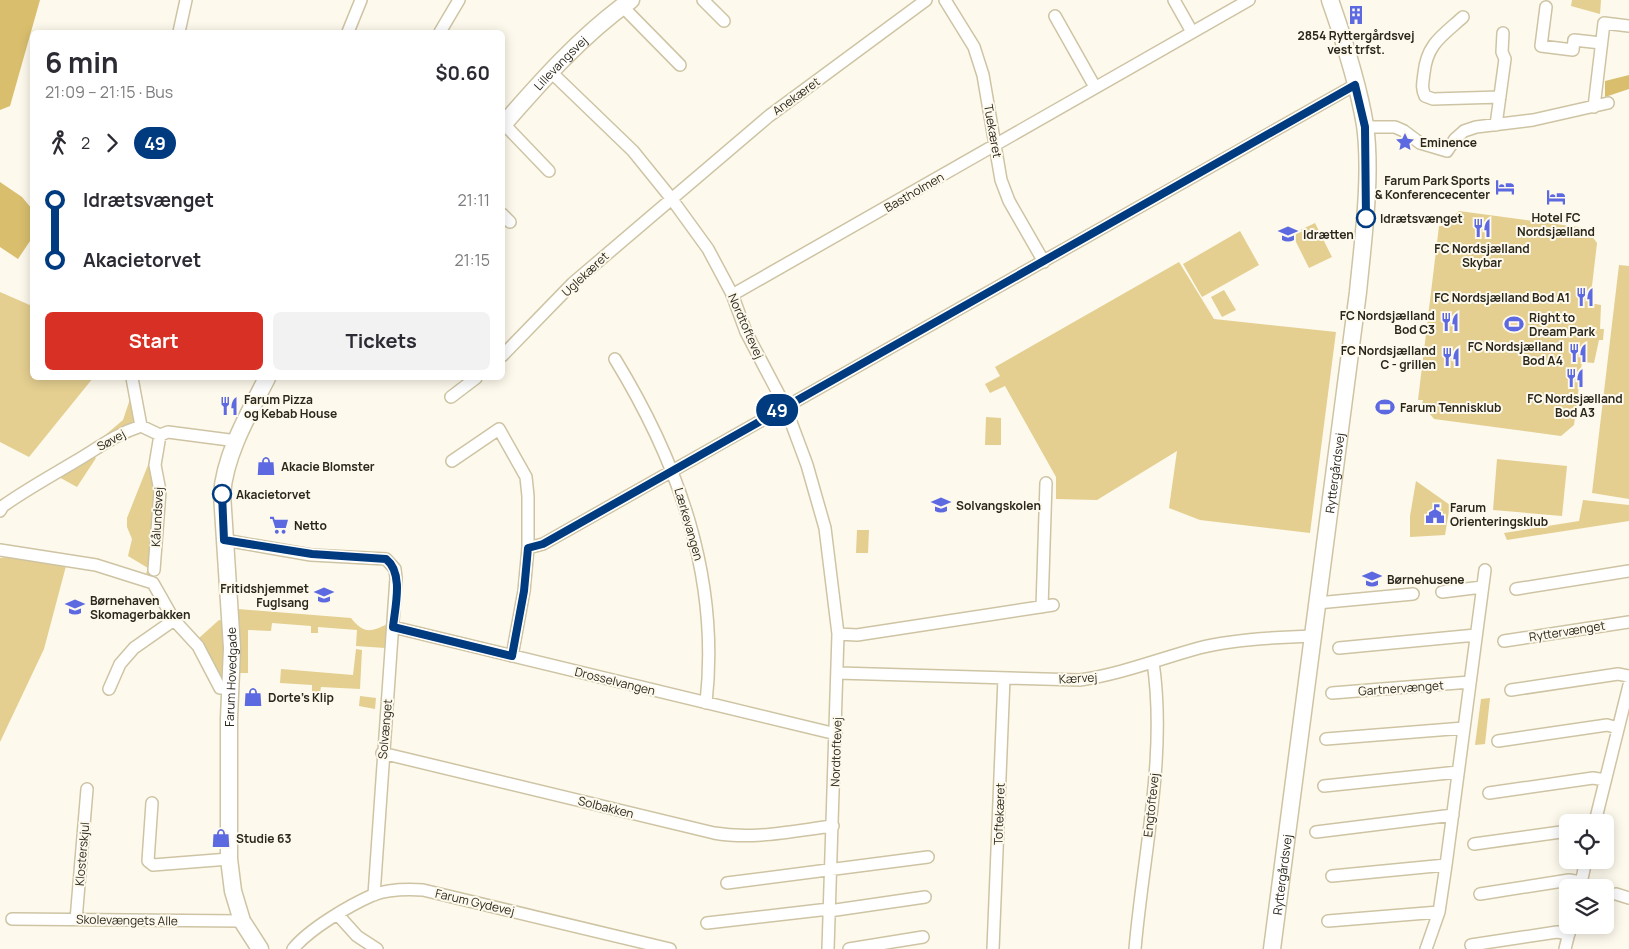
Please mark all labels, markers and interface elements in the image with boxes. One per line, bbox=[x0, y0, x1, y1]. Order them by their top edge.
building icon: 2854 Ryttergårdsvej vest trfst. bbox=[1345, 4, 1367, 26]
place label: 2854 Ryttergårdsvej vest trfst. bbox=[1297, 27, 1415, 58]
street label: Lillevangsvej bbox=[530, 32, 591, 94]
text: 6 min bbox=[45, 43, 119, 81]
text: $0.60 bbox=[435, 60, 490, 86]
street label: Anekæret bbox=[769, 73, 823, 119]
text: 21:09 – 21:15 · Bus bbox=[45, 81, 173, 103]
street label: Tuekæret bbox=[980, 103, 1006, 159]
icon: walk bbox=[45, 129, 73, 157]
icon: forward bbox=[98, 129, 126, 157]
text: 49 bbox=[144, 131, 166, 155]
place icon: Eminence bbox=[1394, 131, 1416, 153]
text: 2 bbox=[81, 132, 90, 154]
place label: Eminence bbox=[1420, 134, 1477, 151]
street label: Bastholmen bbox=[881, 168, 947, 216]
place label: Farum Park Sports & Konferencecenter bbox=[1375, 172, 1490, 203]
hotel icon: Farum Park Sports & Konferencecenter bbox=[1494, 176, 1516, 198]
hotel icon: Hotel FC Nordsjælland bbox=[1545, 186, 1567, 208]
text: Idrætsvænget bbox=[83, 187, 214, 213]
text: 21:11 bbox=[457, 189, 490, 211]
marker: Idrætsvænget bbox=[1356, 208, 1376, 228]
place label: Hotel FC Nordsjælland bbox=[1517, 209, 1595, 240]
place label: Idrætsvænget bbox=[1380, 210, 1463, 227]
restaurant icon: FC Nordsjælland Skybar bbox=[1471, 217, 1493, 239]
school or university icon: Idrætten bbox=[1277, 223, 1299, 245]
place label: Idrætten bbox=[1303, 226, 1354, 243]
place label: FC Nordsjælland Skybar bbox=[1434, 240, 1530, 271]
text: Akacietorvet bbox=[83, 247, 201, 273]
street label: Uglekæret bbox=[558, 248, 612, 300]
text: 21:15 bbox=[454, 249, 490, 271]
restaurant icon: FC Nordsjælland Bod A1 bbox=[1574, 286, 1596, 308]
place label: FC Nordsjælland Bod A1 bbox=[1434, 289, 1570, 306]
street label: Nordtoftevej bbox=[724, 291, 768, 361]
place label: FC Nordsjælland Bod C3 bbox=[1340, 307, 1435, 338]
place label: Right to Dream Park bbox=[1529, 309, 1595, 340]
restaurant icon: FC Nordsjælland Bod C3 bbox=[1439, 311, 1461, 333]
button: Start bbox=[45, 312, 263, 370]
button: Tickets bbox=[273, 312, 490, 370]
sports icon: Right to Dream Park bbox=[1503, 313, 1525, 335]
place label: FC Nordsjælland Bod A4 bbox=[1468, 338, 1563, 369]
place label: FC Nordsjælland C - grillen bbox=[1341, 342, 1436, 373]
restaurant icon: FC Nordsjælland Bod A4 bbox=[1567, 342, 1589, 364]
restaurant icon: FC Nordsjælland C - grillen bbox=[1440, 346, 1462, 368]
restaurant icon: FC Nordsjælland Bod A3 bbox=[1564, 367, 1586, 389]
place label: FC Nordsjælland Bod A3 bbox=[1527, 390, 1623, 421]
place label: Farum Pizza og Kebab House bbox=[244, 391, 337, 422]
line badge: 49 bbox=[754, 394, 800, 426]
restaurant icon: Farum Pizza og Kebab House bbox=[218, 395, 240, 417]
sports icon: Farum Tennisklub bbox=[1374, 396, 1396, 418]
text: 49 bbox=[766, 398, 788, 422]
place label: Farum Tennisklub bbox=[1400, 399, 1501, 416]
street label: Søvej bbox=[94, 425, 128, 455]
street label: Ryttergårdsvej bbox=[1321, 432, 1348, 514]
shop icon: Akacie Blomster bbox=[255, 455, 277, 477]
place label: Akacie Blomster bbox=[281, 458, 375, 475]
marker: Akacietorvet bbox=[212, 484, 232, 504]
place label: Akacietorvet bbox=[236, 486, 311, 503]
street label: Lærkevangen bbox=[670, 486, 708, 562]
street label: Kålundsvej bbox=[147, 487, 167, 547]
school or university icon: Solvangskolen bbox=[930, 494, 952, 516]
place label: Solvangskolen bbox=[956, 497, 1041, 514]
place label: Farum Orienteringsklub bbox=[1450, 499, 1548, 530]
public building icon: Farum Orienteringsklub bbox=[1424, 503, 1446, 525]
supermarket icon: Netto bbox=[268, 514, 290, 536]
place label: Netto bbox=[294, 517, 327, 534]
school or university icon: Børnehusene bbox=[1361, 568, 1383, 590]
place label: Børnehusene bbox=[1387, 571, 1465, 588]
place label: Fritidshjemmet Fuglsang bbox=[220, 580, 309, 611]
school or university icon: Fritidshjemmet Fuglsang bbox=[313, 584, 335, 606]
place label: Børnehaven Skomagerbakken bbox=[90, 592, 190, 623]
school or university icon: Børnehaven Skomagerbakken bbox=[64, 596, 86, 618]
street label: Ryttervænget bbox=[1528, 617, 1607, 645]
street label: Farum Hovedgade bbox=[220, 627, 240, 727]
street label: Drosselvangen bbox=[573, 663, 657, 699]
street label: Kærvej bbox=[1058, 669, 1098, 687]
street label: Gartnervænget bbox=[1358, 677, 1444, 699]
shop icon: Dorte's Klip bbox=[242, 686, 264, 708]
place label: Dorte's Klip bbox=[268, 689, 334, 706]
street label: Solvænget bbox=[374, 698, 396, 760]
street label: Nordtoftevej bbox=[826, 717, 846, 787]
street label: Engtoftevej bbox=[1139, 772, 1163, 838]
street label: Toftekæret bbox=[989, 782, 1009, 845]
street label: Solbakken bbox=[576, 792, 636, 822]
map controls bbox=[1559, 814, 1614, 934]
button: locate bbox=[1559, 814, 1614, 869]
street label: Klosterskjul bbox=[71, 821, 93, 887]
shop icon: Studie 63 bbox=[210, 827, 232, 849]
place label: Studie 63 bbox=[236, 830, 291, 847]
street label: Ryttergårdsvej bbox=[1268, 833, 1295, 916]
button: layers bbox=[1559, 879, 1614, 934]
street label: Farum Gydevej bbox=[434, 885, 516, 919]
street label: Skolevængets Alle bbox=[76, 911, 178, 929]

